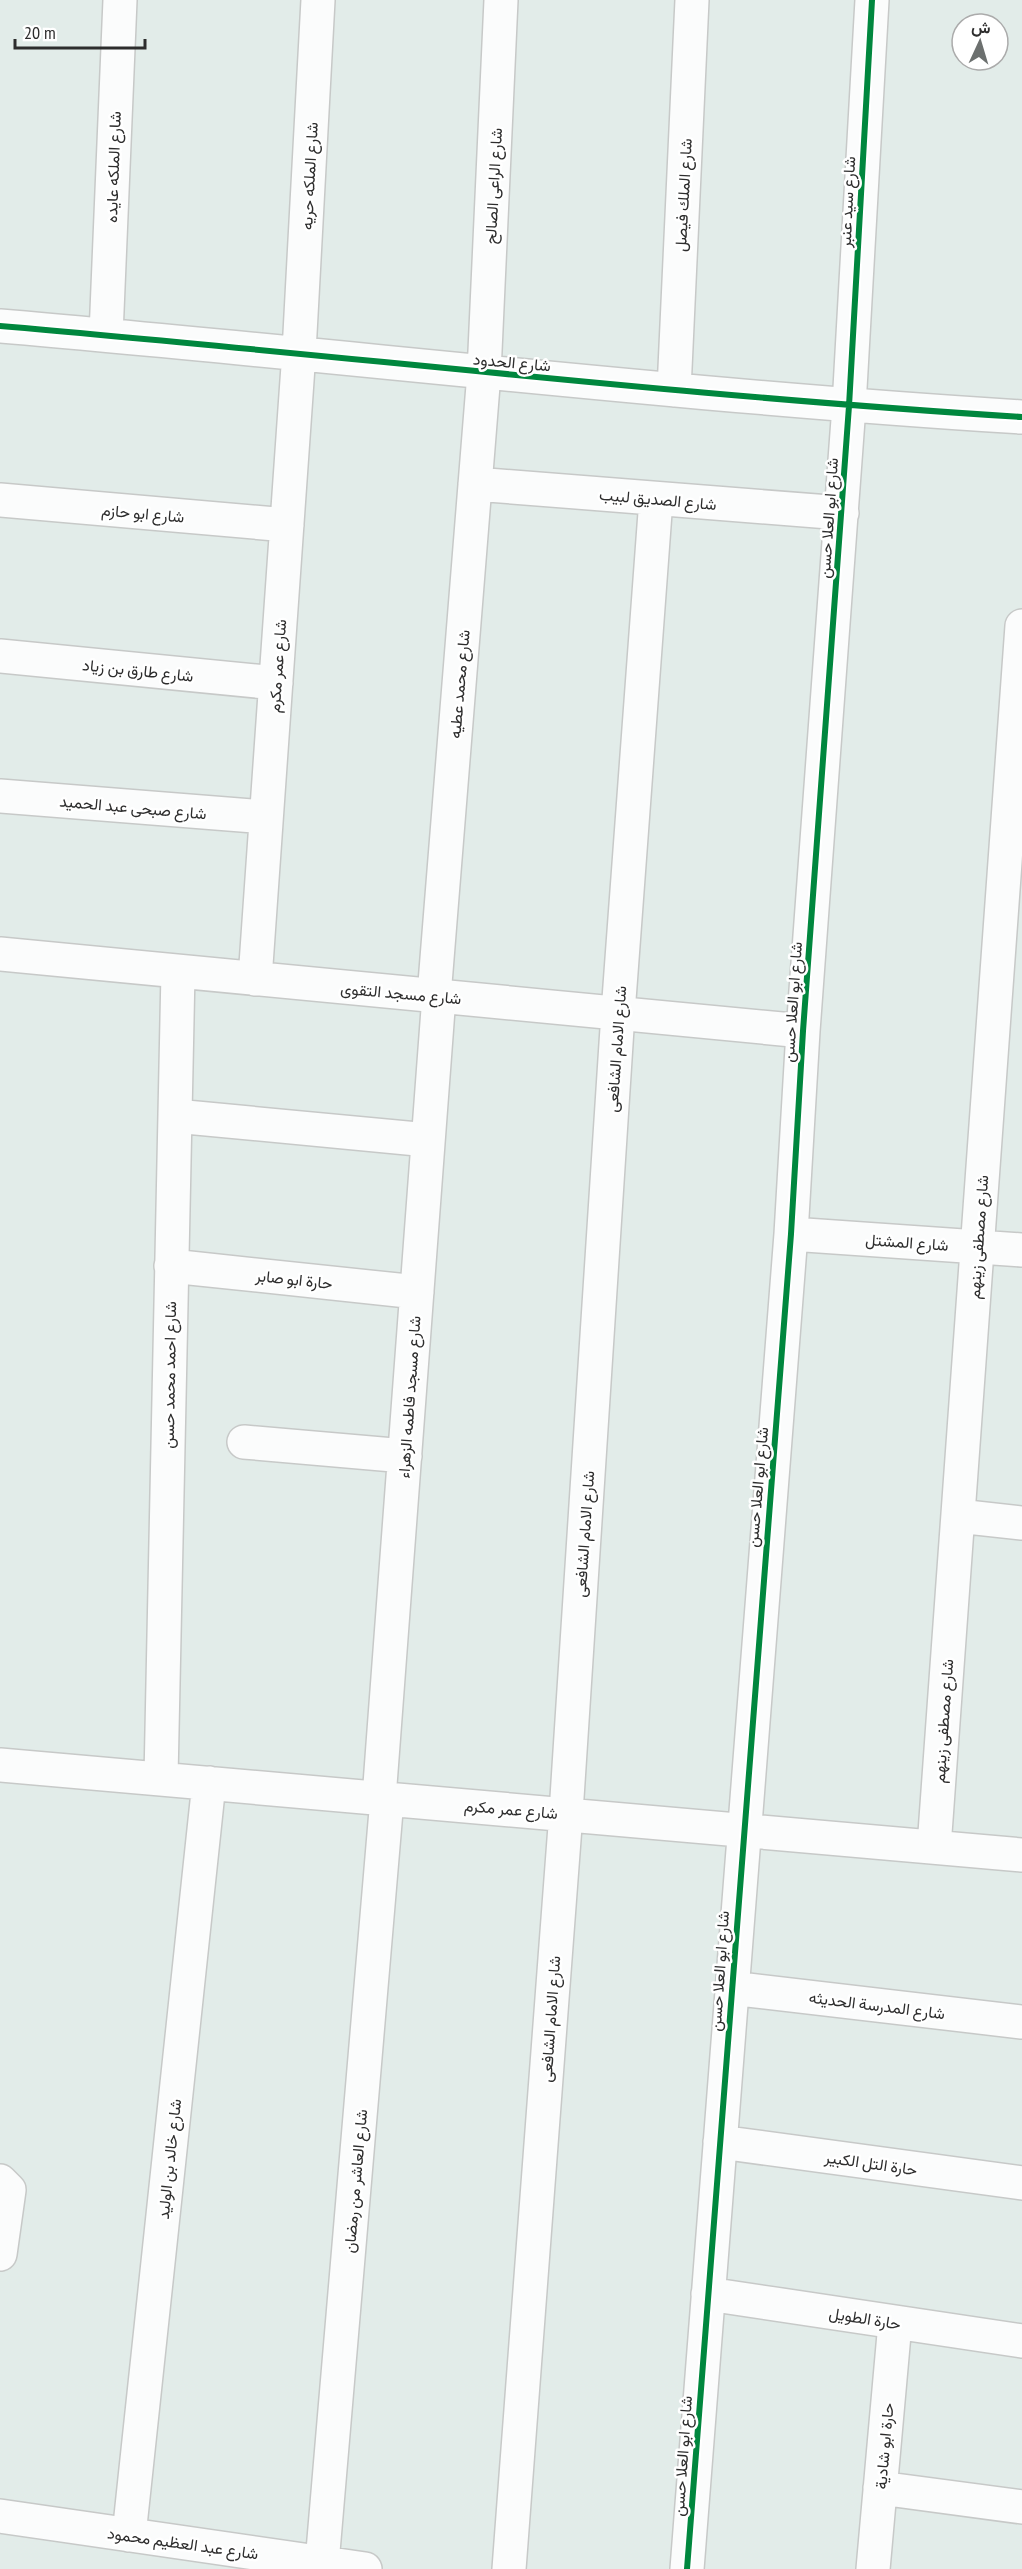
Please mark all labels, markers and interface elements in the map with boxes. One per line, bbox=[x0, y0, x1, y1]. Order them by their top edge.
scale bar bbox=[15, 12, 146, 50]
north arrow bbox=[950, 12, 1010, 72]
text: ش bbox=[971, 16, 991, 38]
text: 20 m bbox=[24, 21, 56, 44]
street label: شارع الملكه عايده bbox=[101, 111, 127, 223]
street label: شارع الملكه حريه bbox=[296, 121, 324, 231]
street label: شارع الراعى الصالح bbox=[480, 127, 508, 245]
street label: شارع الملك فيصل bbox=[670, 138, 698, 252]
street label: شارع سيد عنبر bbox=[835, 156, 861, 249]
street label: شارع الحدود bbox=[472, 349, 552, 377]
street label: شارع ابو العلا حسن bbox=[814, 457, 844, 579]
street label: شارع الصديق لبيب bbox=[598, 484, 717, 516]
street label: شارع ابو حازم bbox=[101, 499, 185, 529]
street label: شارع عمر مكرم bbox=[264, 619, 292, 714]
street label: شارع محمد عطيه bbox=[444, 629, 476, 740]
street label: شارع طارق بن زياد bbox=[81, 654, 195, 688]
street label: شارع صبحى عبد الحميد bbox=[58, 791, 207, 825]
street label: شارع ابو العلا حسن bbox=[778, 941, 808, 1063]
street label: شارع مسجد التقوى bbox=[340, 978, 462, 1010]
street label: شارع الامام الشافعى bbox=[602, 985, 632, 1113]
street label: شارع مصطفى زينهم bbox=[964, 1174, 994, 1300]
street label: شارع المشتل bbox=[865, 1229, 949, 1257]
street label: حارة ابو صابر bbox=[253, 1265, 334, 1294]
street label: شارع احمد محمد حسن bbox=[158, 1301, 182, 1449]
street label: شارع مسجد فاطمه الزهراء bbox=[393, 1315, 427, 1479]
street label: شارع ابو العلا حسن bbox=[742, 1426, 774, 1548]
street label: شارع الامام الشافعى bbox=[570, 1470, 600, 1598]
street label: شارع مصطفى زينهم bbox=[929, 1658, 959, 1784]
street label: شارع عمر مكرم bbox=[463, 1795, 559, 1825]
street label: شارع ابو العلا حسن bbox=[705, 1910, 735, 2032]
street label: شارع الامام الشافعى bbox=[536, 1955, 566, 2083]
street label: شارع المدرسة الحديثه bbox=[807, 1987, 946, 2025]
street label: شارع خالد بن الوليد bbox=[153, 2098, 187, 2220]
street label: شارع العاشر من رمضان bbox=[339, 2108, 373, 2254]
street label: حارة التل الكبير bbox=[822, 2146, 919, 2180]
street label: حارة الطويل bbox=[827, 2302, 903, 2335]
street label: شارع ابو العلا حسن bbox=[668, 2395, 698, 2517]
street label: حارة ابو شادية bbox=[870, 2402, 899, 2490]
street label: شارع عبد العظيم محمود bbox=[106, 2522, 260, 2565]

